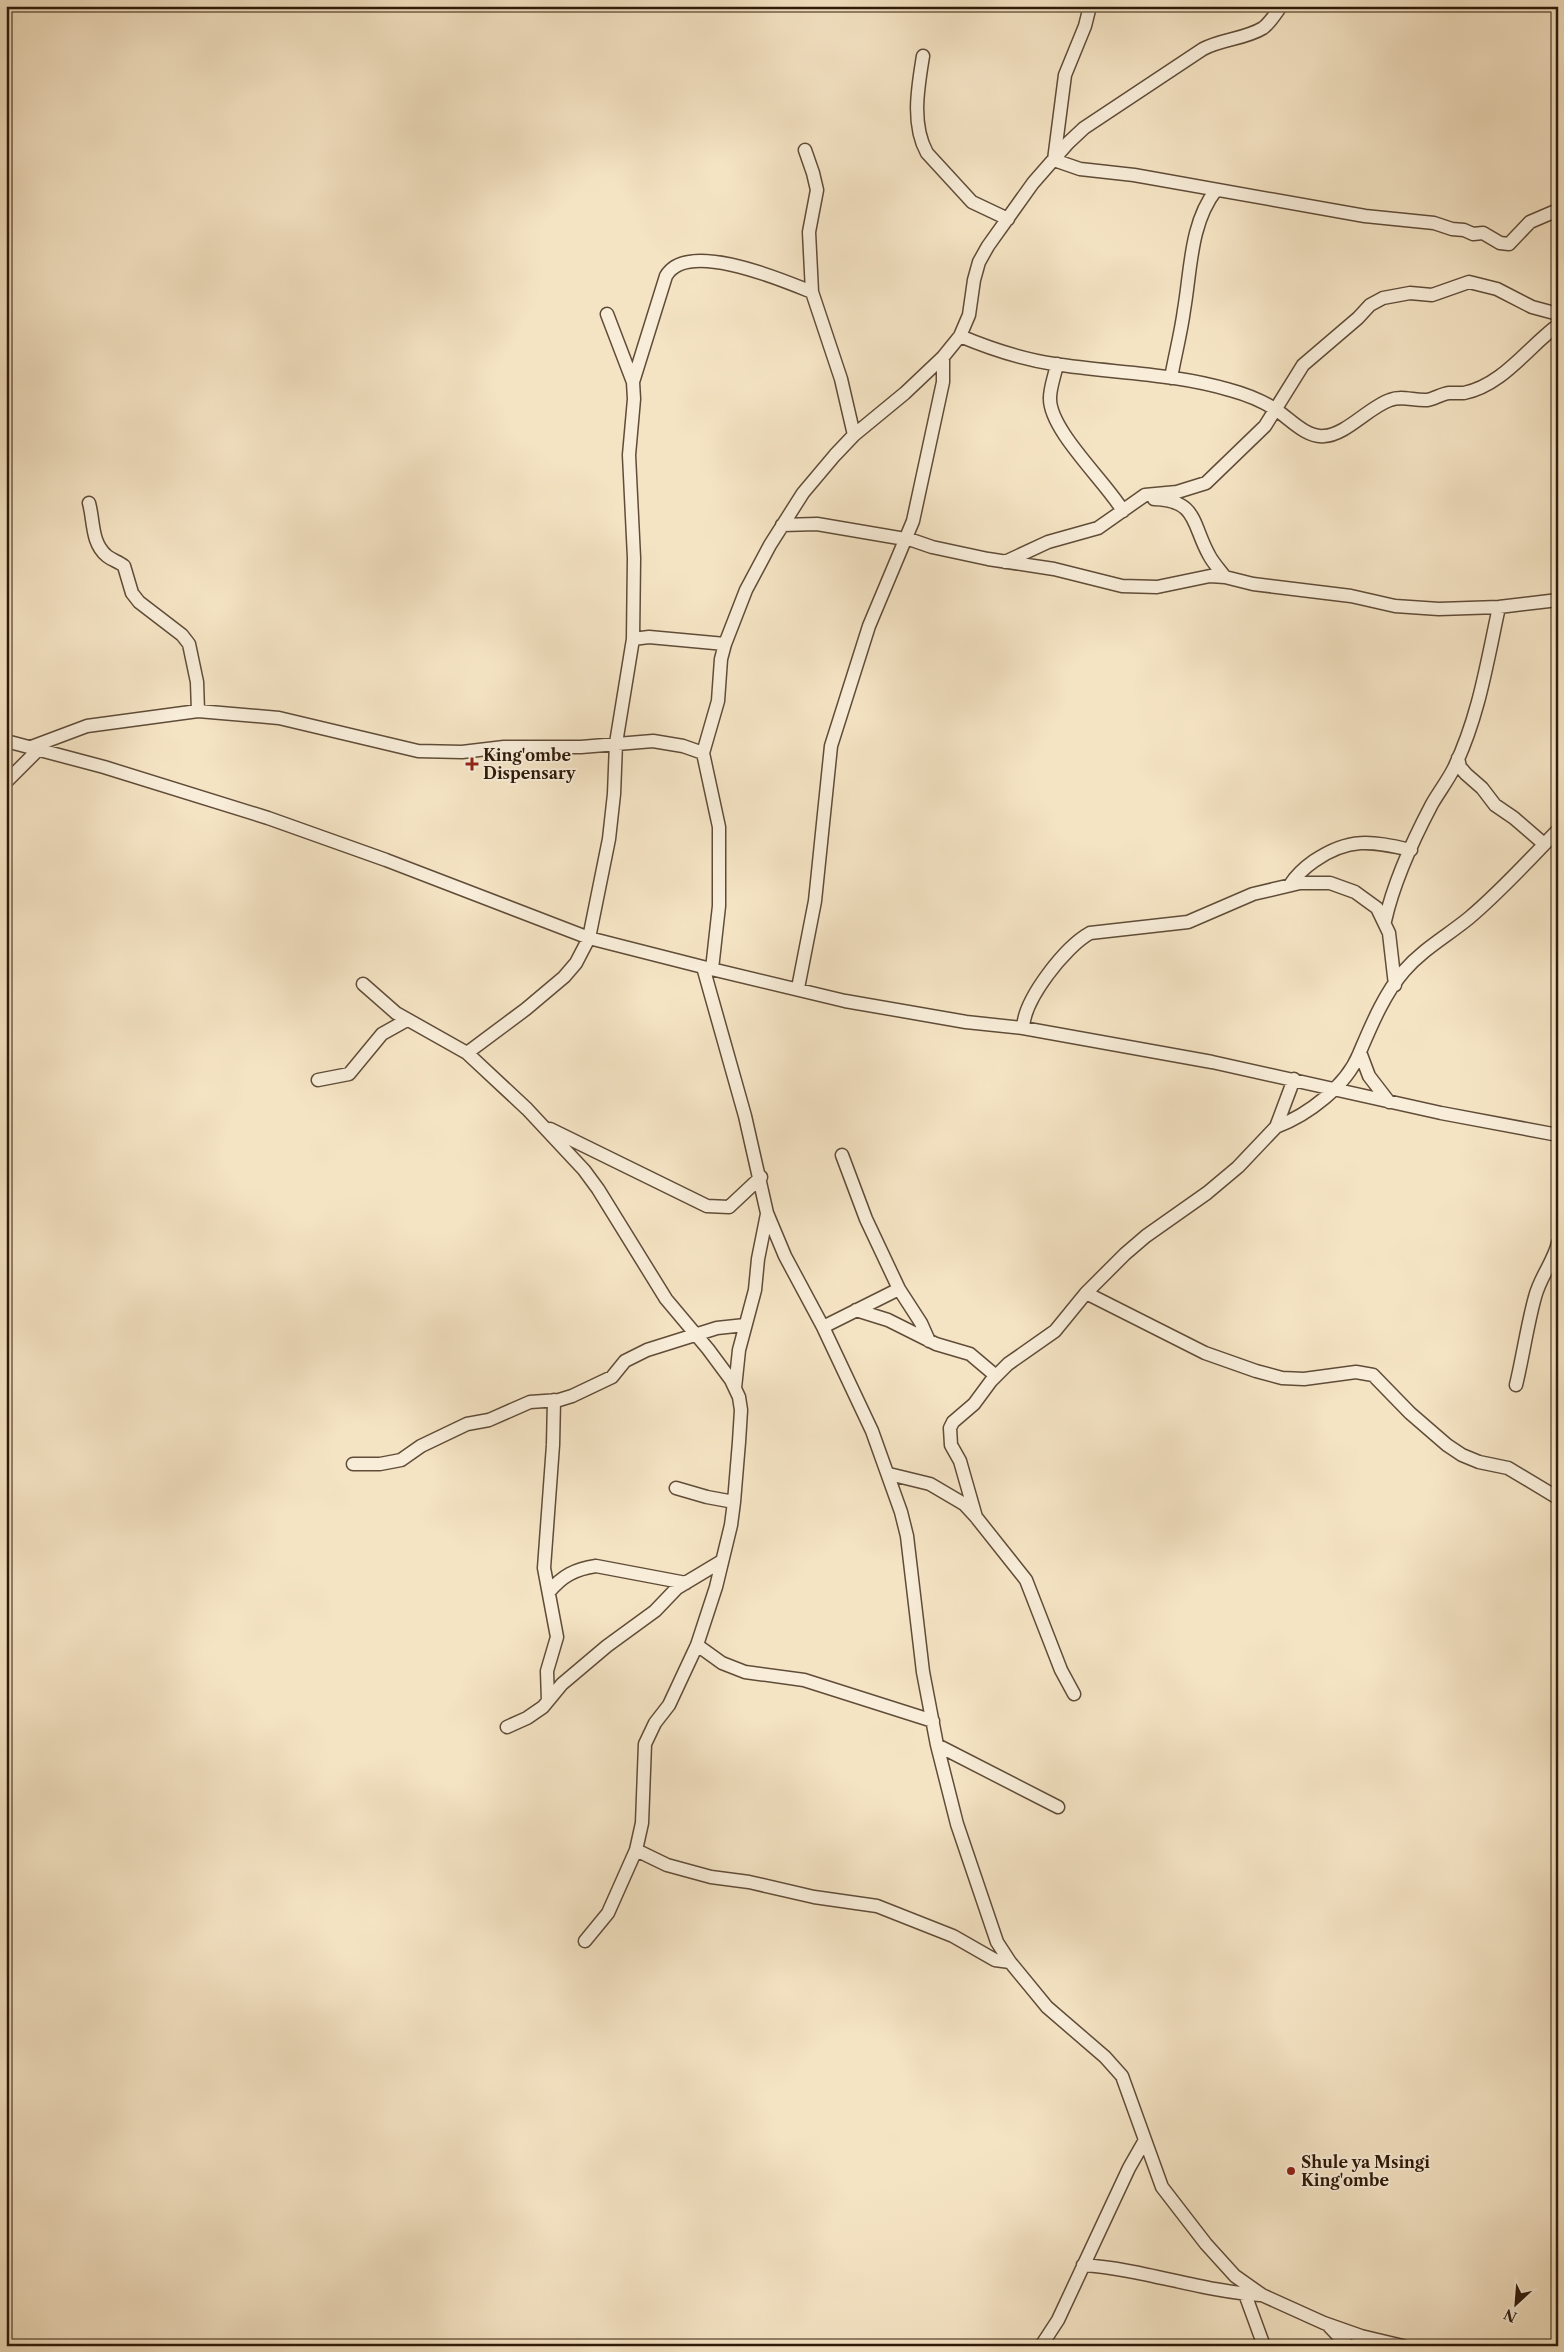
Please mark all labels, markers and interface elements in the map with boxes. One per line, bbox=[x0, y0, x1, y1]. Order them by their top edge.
place label: King'ombe Dispensary bbox=[483, 745, 577, 783]
marker: King'ombe Dispensary bbox=[465, 757, 479, 771]
place label: Shule ya Msingi King'ombe bbox=[1301, 2152, 1430, 2190]
marker: Shule ya Msingi King'ombe bbox=[1285, 2165, 1297, 2177]
north arrow bbox=[1492, 2280, 1542, 2330]
text: N bbox=[1501, 2305, 1520, 2326]

